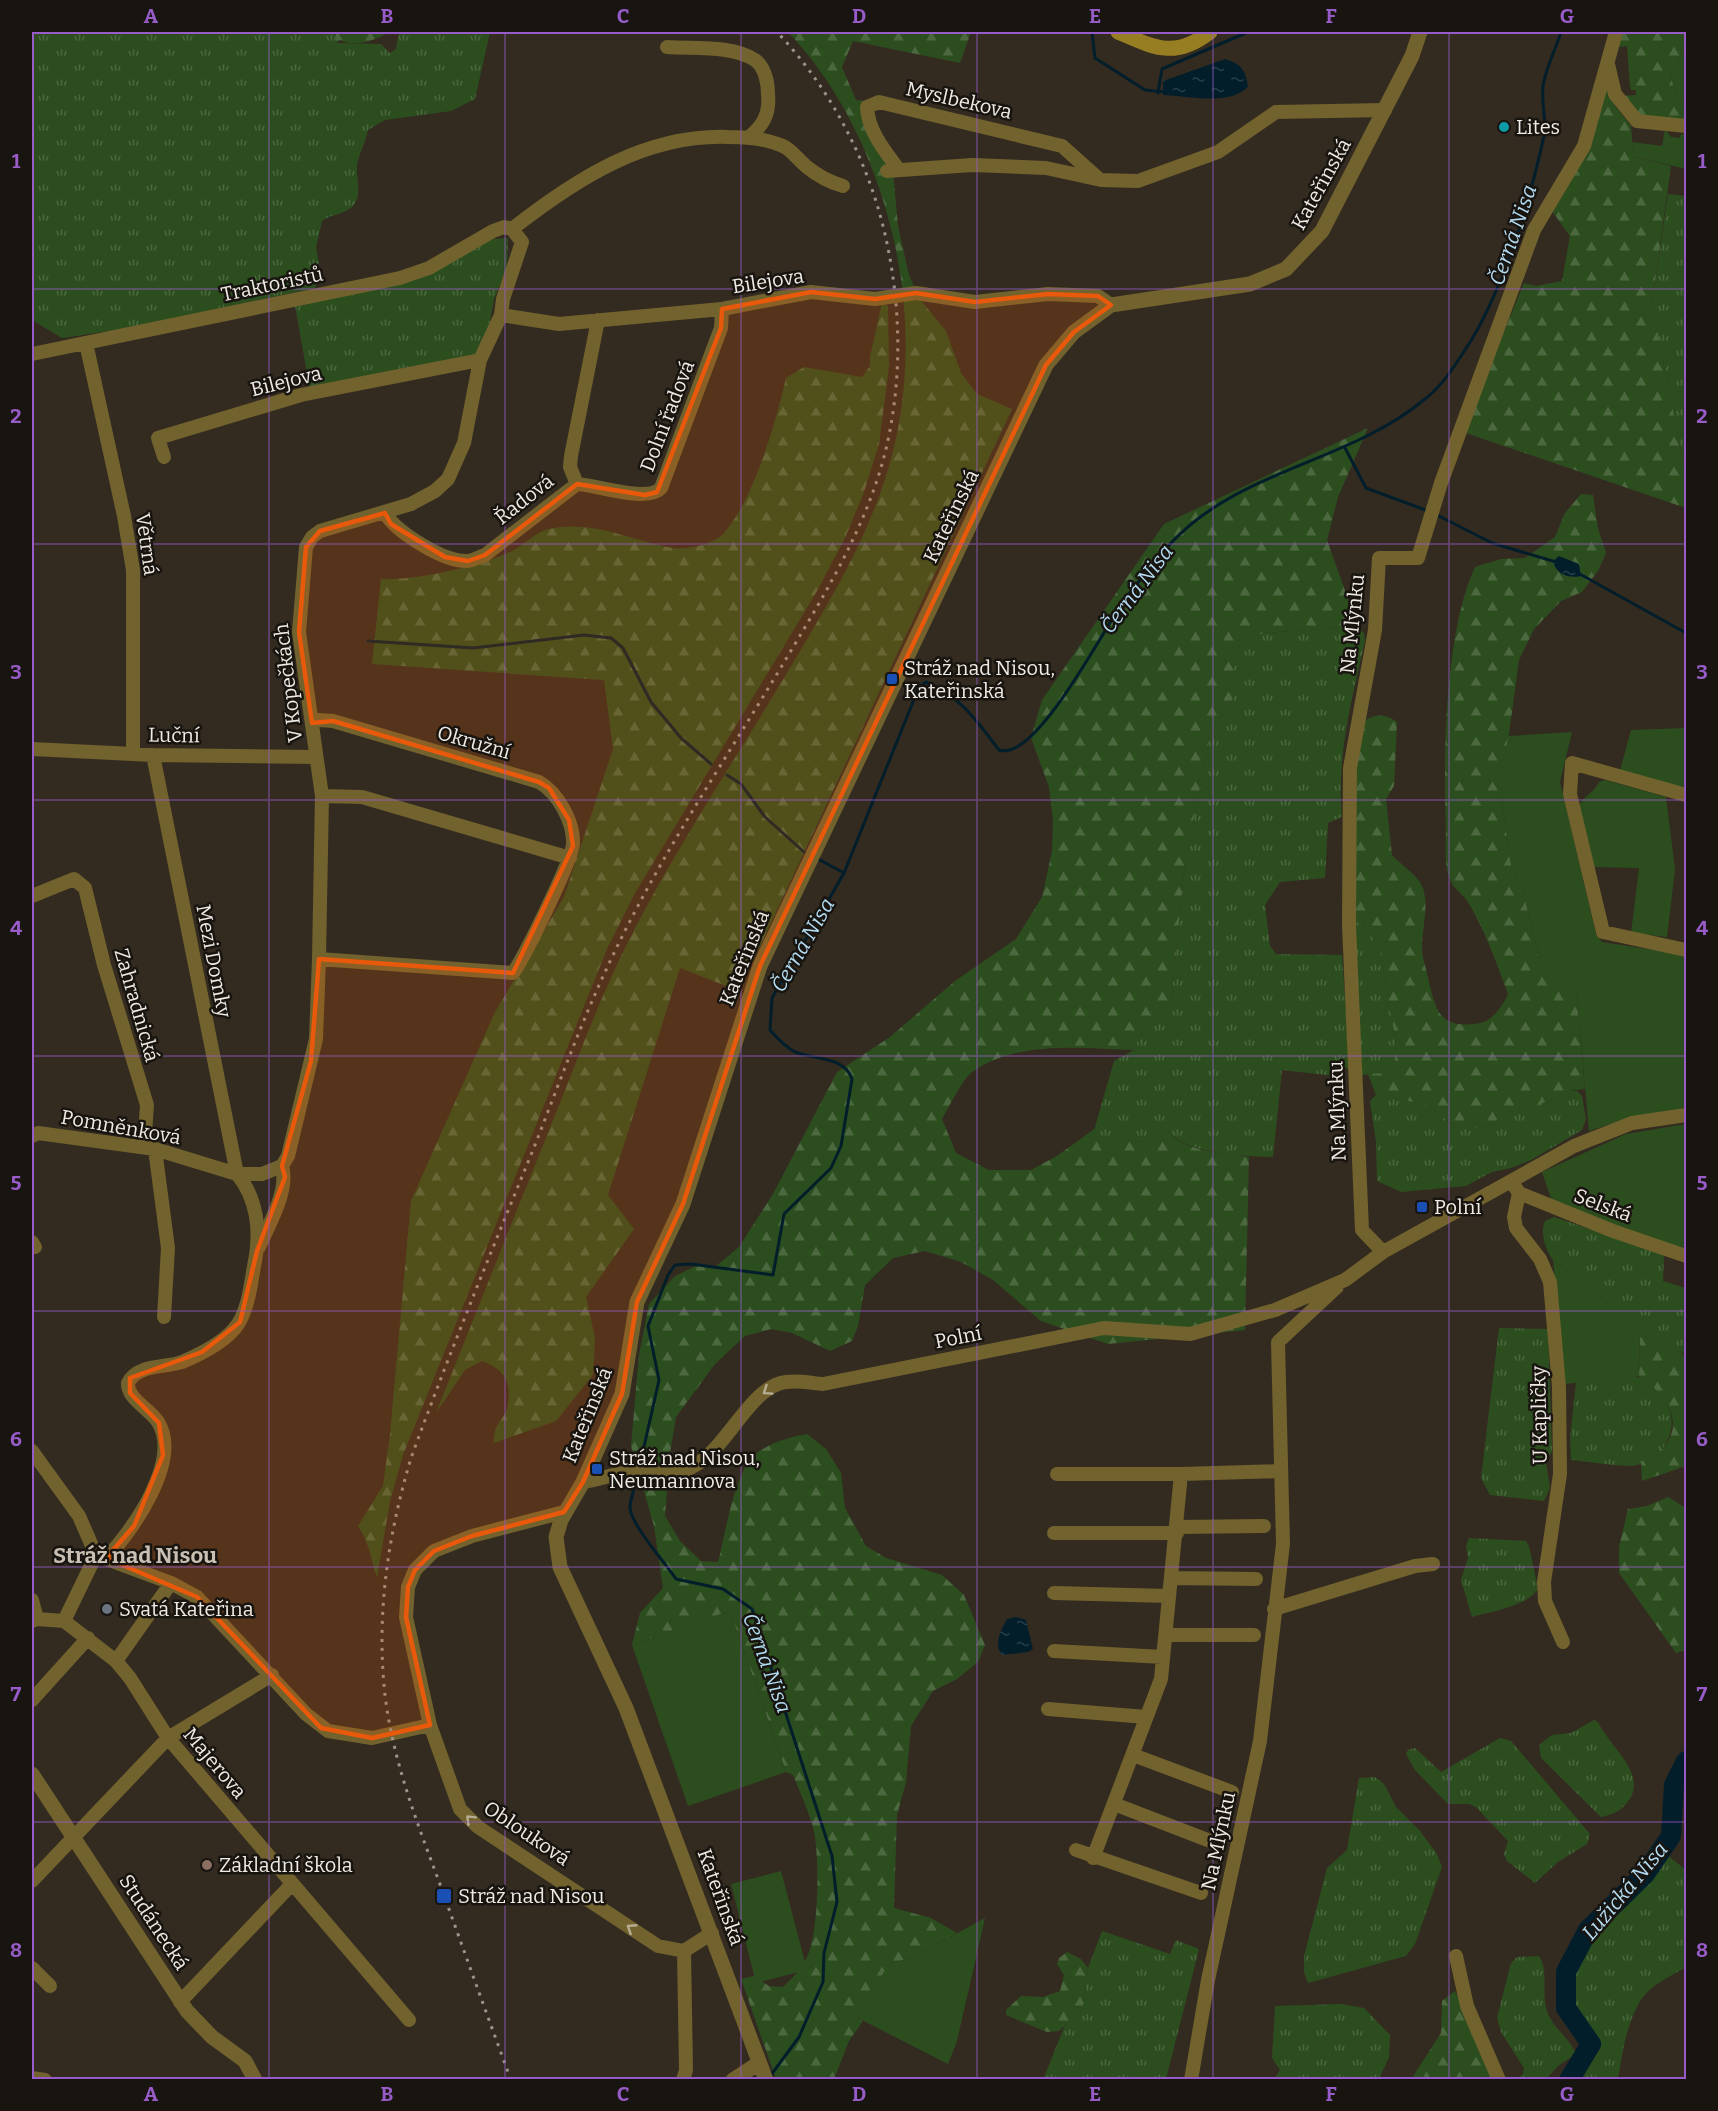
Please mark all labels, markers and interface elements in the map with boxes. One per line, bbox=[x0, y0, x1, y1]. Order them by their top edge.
text: A bbox=[144, 4, 159, 28]
text: B bbox=[381, 4, 394, 28]
text: C bbox=[617, 4, 629, 28]
text: D bbox=[852, 4, 866, 28]
text: E bbox=[1089, 4, 1101, 28]
text: F bbox=[1325, 4, 1337, 28]
text: G bbox=[1560, 4, 1574, 28]
street label: Myslbekova bbox=[904, 76, 1014, 124]
place label: Lites bbox=[1516, 115, 1560, 139]
marker: Lites bbox=[1497, 120, 1511, 134]
street label: Kateřinská bbox=[1286, 134, 1356, 234]
text: 1 bbox=[12, 149, 21, 173]
text: 1 bbox=[1698, 149, 1707, 173]
water label: Černá Nisa bbox=[1484, 181, 1542, 289]
street label: Traktoristů bbox=[219, 261, 325, 307]
street label: Bilejova bbox=[730, 263, 806, 300]
street label: Dolní řadová bbox=[635, 357, 699, 475]
street label: Bilejova bbox=[248, 361, 324, 402]
text: 2 bbox=[10, 404, 22, 428]
text: 2 bbox=[1696, 404, 1708, 428]
street label: Kateřinská bbox=[918, 465, 984, 566]
street label: Řadová bbox=[490, 469, 558, 529]
street label: Větrná bbox=[131, 511, 163, 577]
water label: Černá Nisa bbox=[1095, 539, 1179, 639]
street label: Na Mlýnku bbox=[1335, 573, 1369, 675]
street label: V Kopečkách bbox=[269, 622, 307, 744]
place label: Stráž nad Nisou, Kateřinská bbox=[904, 656, 1055, 703]
text: 3 bbox=[10, 660, 22, 684]
text: 3 bbox=[1696, 660, 1708, 684]
marker: Stráž nad Nisou, Kateřinská bbox=[885, 672, 899, 686]
street label: Okružní bbox=[435, 720, 513, 764]
street label: Luční bbox=[148, 723, 200, 747]
water label: Černá Nisa bbox=[766, 893, 840, 997]
street label: Mezi Domky bbox=[191, 902, 237, 1020]
street label: Kateřinská bbox=[714, 907, 774, 1009]
text: 4 bbox=[10, 916, 22, 940]
text: 4 bbox=[1696, 916, 1708, 940]
street label: Zahradnická bbox=[109, 945, 165, 1065]
street label: Na Mlýnku bbox=[1323, 1060, 1351, 1162]
street label: Pomněnková bbox=[59, 1105, 183, 1149]
text: 5 bbox=[11, 1171, 22, 1195]
text: 5 bbox=[1697, 1171, 1708, 1195]
street label: Selská bbox=[1571, 1183, 1635, 1227]
place label: Polní bbox=[1434, 1195, 1482, 1219]
marker: Polní bbox=[1415, 1200, 1429, 1214]
street label: Polní bbox=[932, 1321, 984, 1353]
street label: Kateřinská bbox=[557, 1364, 617, 1466]
street label: U Kapličky bbox=[1526, 1365, 1552, 1464]
one-way arrow bbox=[763, 1384, 774, 1395]
text: 6 bbox=[10, 1427, 22, 1451]
text: 6 bbox=[1696, 1427, 1708, 1451]
place label: Stráž nad Nisou, Neumannova bbox=[609, 1446, 760, 1493]
marker: Stráž nad Nisou, Neumannova bbox=[590, 1462, 604, 1476]
district label: Stráž nad Nisou bbox=[53, 1542, 217, 1569]
place label: Svatá Kateřina bbox=[119, 1597, 254, 1621]
marker: Svatá Kateřina bbox=[100, 1602, 114, 1616]
water label: Černá Nisa bbox=[737, 1609, 797, 1717]
text: 7 bbox=[11, 1682, 22, 1706]
text: 7 bbox=[1697, 1682, 1708, 1706]
street label: Majerova bbox=[178, 1723, 252, 1804]
street label: Na Mlýnku bbox=[1196, 1789, 1240, 1893]
street label: Oblouková bbox=[479, 1795, 575, 1871]
one-way arrow bbox=[466, 1816, 477, 1827]
water label: Lužická Nisa bbox=[1576, 1837, 1674, 1945]
street label: Kateřinská bbox=[693, 1846, 750, 1948]
place label: Základní škola bbox=[219, 1853, 353, 1877]
marker: Základní škola bbox=[200, 1858, 214, 1872]
street label: Studánecká bbox=[114, 1870, 194, 1974]
place label: Stráž nad Nisou bbox=[458, 1884, 604, 1908]
marker: Stráž nad Nisou bbox=[435, 1887, 453, 1905]
one-way arrow bbox=[627, 1924, 638, 1935]
text: 8 bbox=[10, 1938, 22, 1962]
text: 8 bbox=[1696, 1938, 1708, 1962]
text: A bbox=[144, 2082, 159, 2106]
text: B bbox=[381, 2082, 394, 2106]
text: C bbox=[617, 2082, 629, 2106]
text: D bbox=[852, 2082, 866, 2106]
text: E bbox=[1089, 2082, 1101, 2106]
text: F bbox=[1325, 2082, 1337, 2106]
text: G bbox=[1560, 2082, 1574, 2106]

